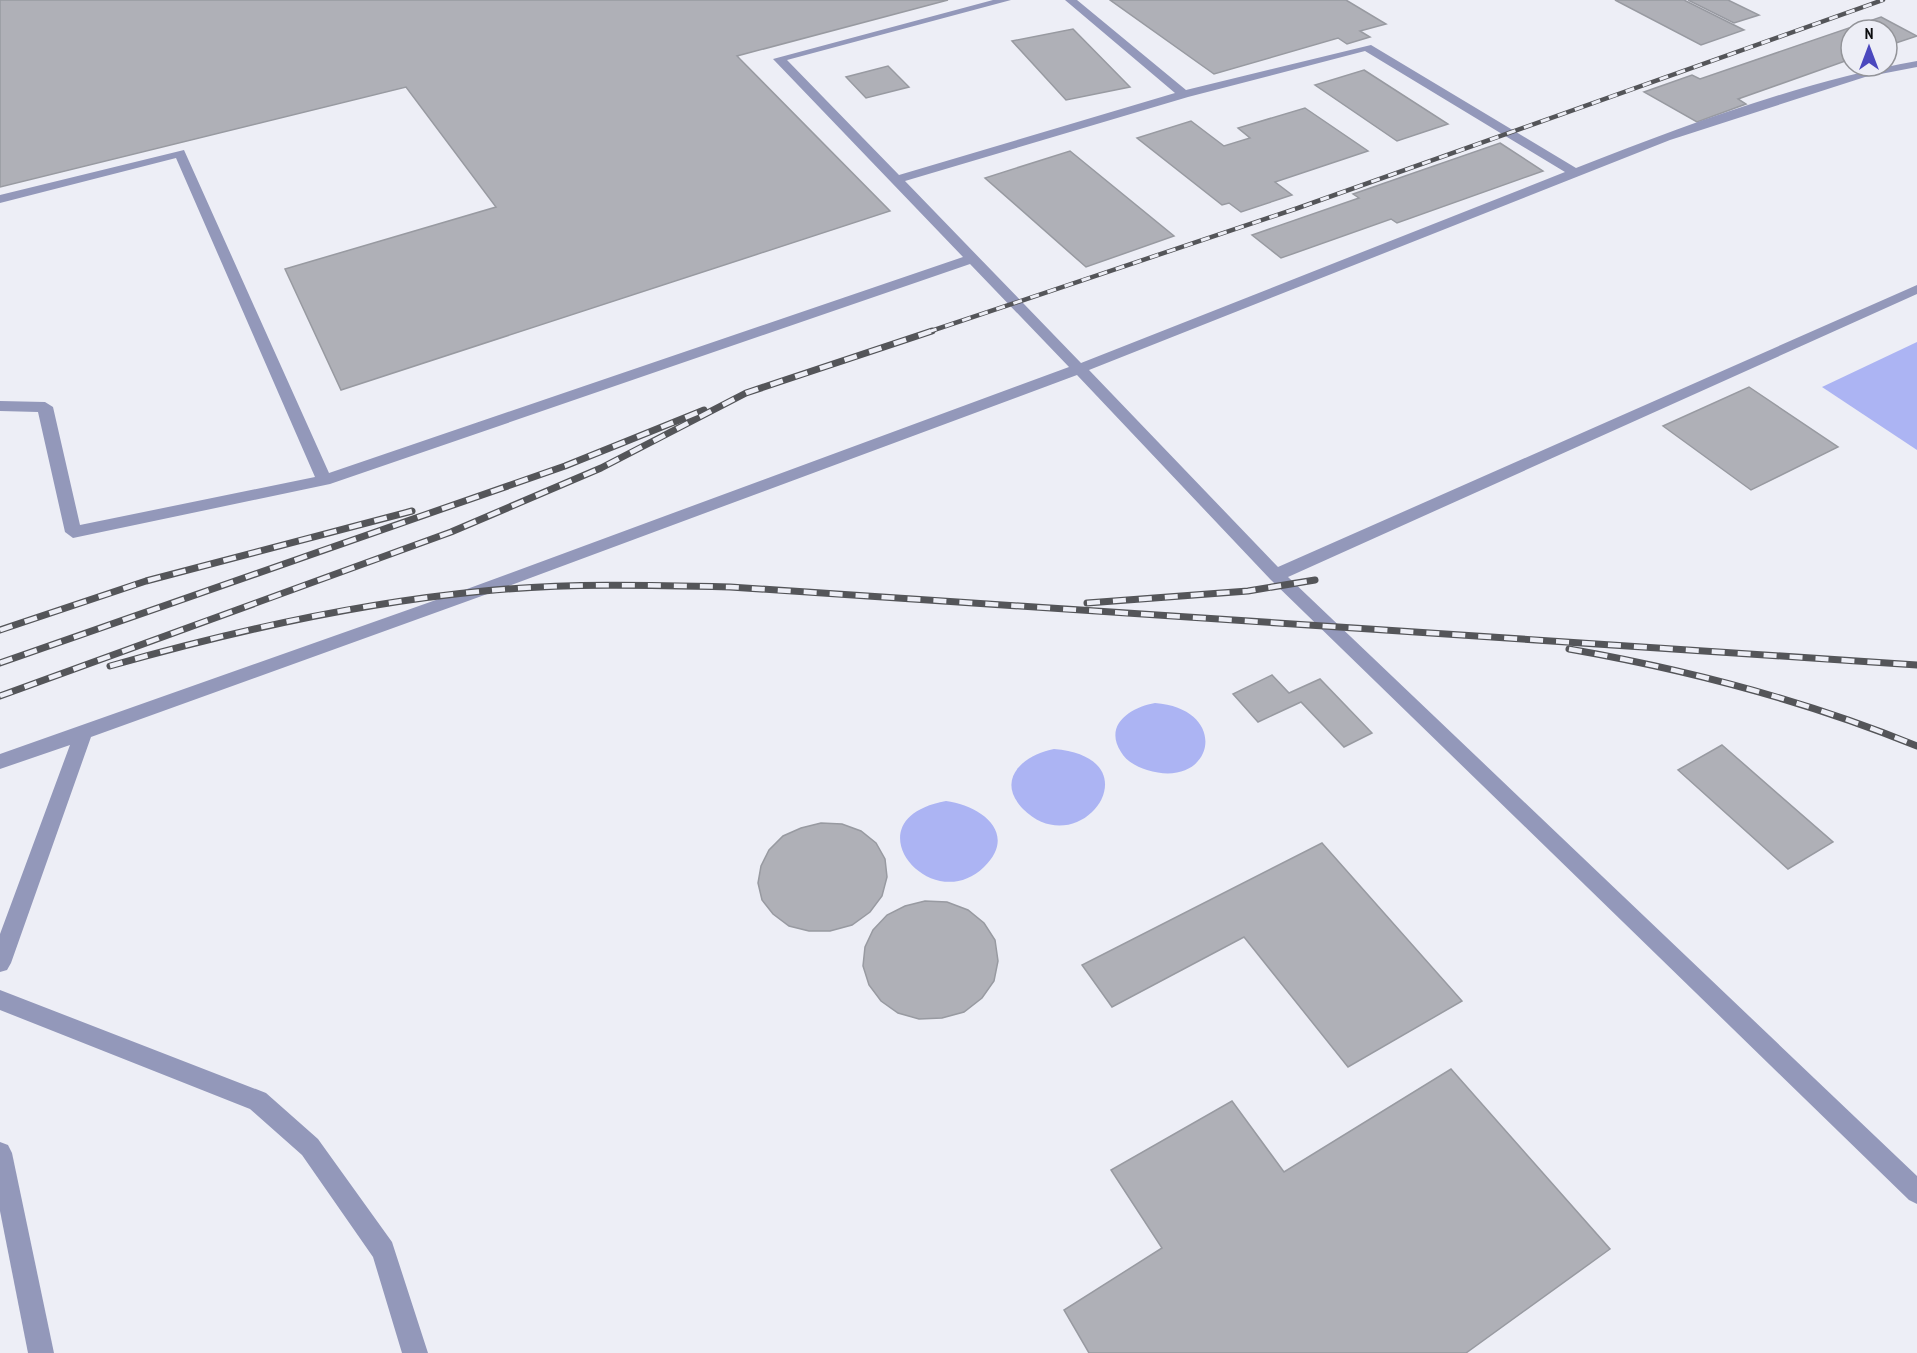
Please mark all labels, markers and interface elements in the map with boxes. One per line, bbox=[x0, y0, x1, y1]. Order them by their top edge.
north arrow bbox=[1839, 18, 1899, 78]
text: N bbox=[1865, 23, 1873, 43]

